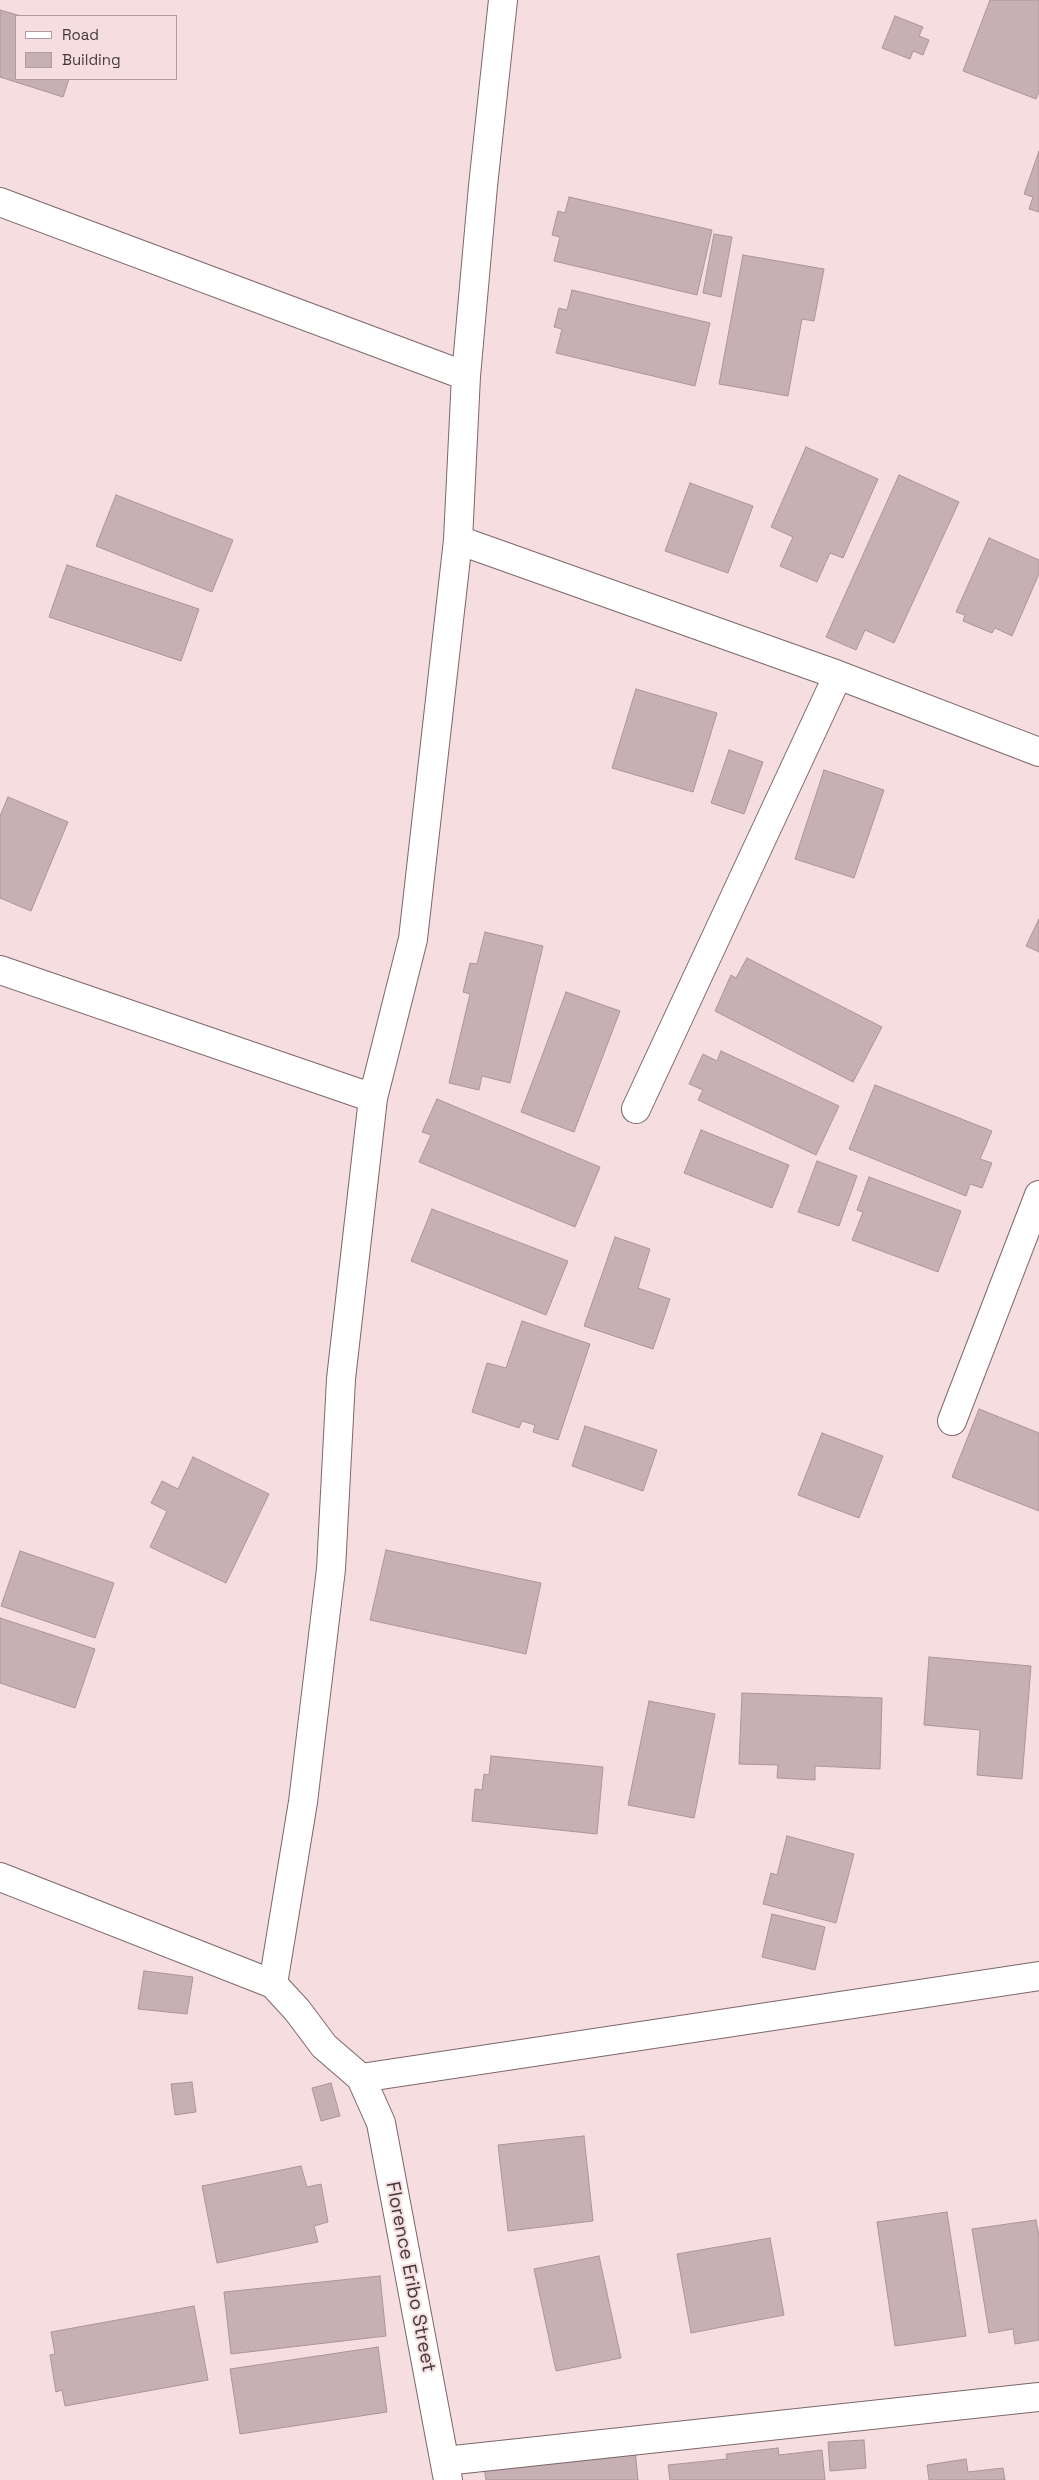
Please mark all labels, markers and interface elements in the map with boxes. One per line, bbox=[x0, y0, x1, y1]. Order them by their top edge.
legend bbox=[15, 15, 178, 80]
text: Road bbox=[62, 25, 99, 44]
text: Building bbox=[62, 50, 121, 69]
street label: Florence Eribo Street bbox=[380, 2180, 440, 2374]

